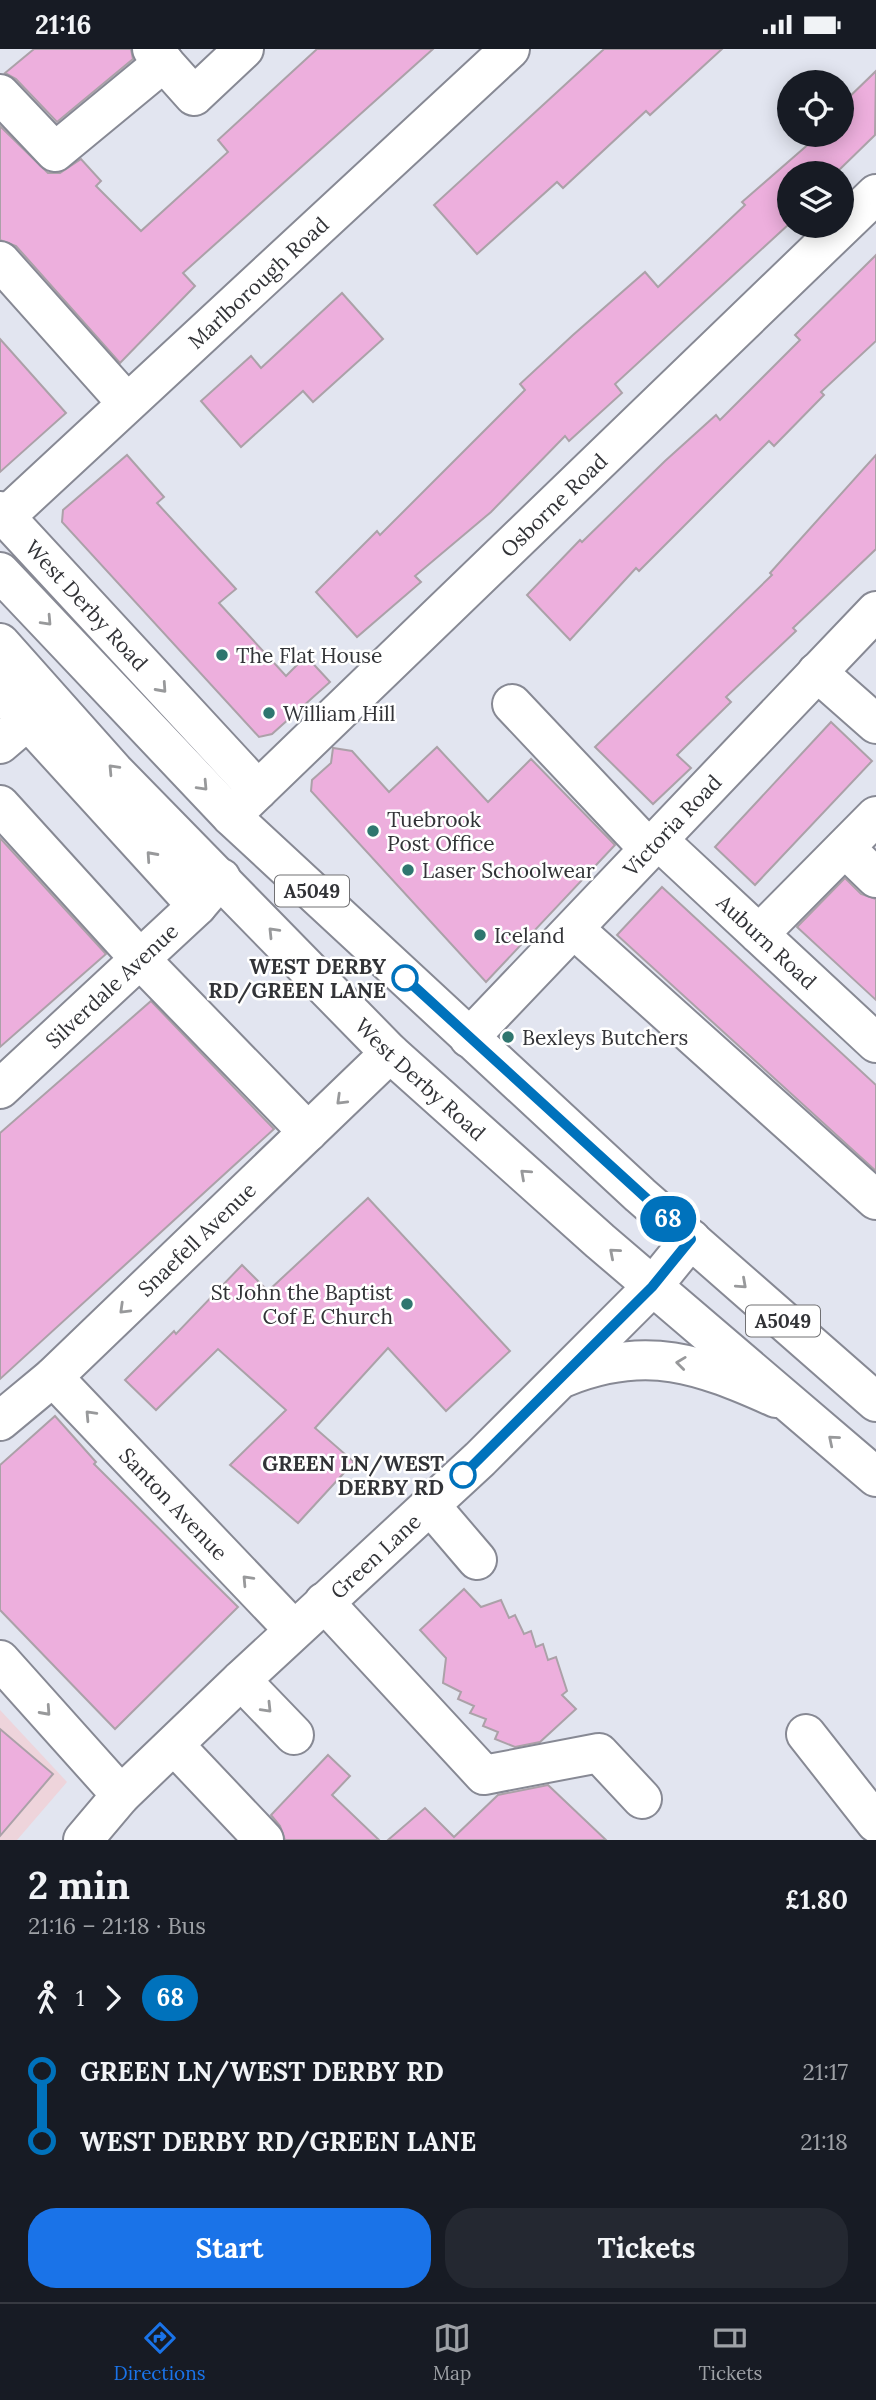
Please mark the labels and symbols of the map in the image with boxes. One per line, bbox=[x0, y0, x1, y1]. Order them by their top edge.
street label: Marlborough Road bbox=[182, 211, 334, 354]
street label: Osborne Road bbox=[494, 447, 613, 563]
street label: West Derby Road bbox=[20, 534, 154, 676]
one-way arrow bbox=[39, 613, 51, 626]
place label: The Flat House bbox=[236, 642, 382, 669]
marker: The Flat House bbox=[214, 647, 230, 663]
one-way arrow bbox=[154, 679, 167, 692]
place label: William Hill bbox=[283, 700, 395, 727]
marker: William Hill bbox=[261, 705, 277, 721]
one-way arrow bbox=[109, 765, 122, 778]
street label: Victoria Road bbox=[616, 768, 727, 883]
one-way arrow bbox=[195, 778, 208, 791]
place label: Tuebrook Post Office bbox=[387, 806, 495, 857]
marker: Tuebrook Post Office bbox=[365, 823, 381, 839]
one-way arrow bbox=[147, 851, 160, 864]
place label: Laser Schoolwear bbox=[422, 857, 595, 884]
marker: Laser Schoolwear bbox=[400, 862, 416, 878]
road number: A5049 bbox=[275, 876, 349, 907]
street label: Auburn Road bbox=[711, 888, 823, 995]
street label: Silverdale Avenue bbox=[39, 917, 183, 1054]
place label: Iceland bbox=[494, 922, 565, 949]
one-way arrow bbox=[268, 927, 281, 940]
marker: Iceland bbox=[472, 927, 488, 943]
place label: WEST DERBY RD/GREEN LANE bbox=[208, 953, 386, 1004]
marker: WEST DERBY RD/GREEN LANE bbox=[392, 965, 418, 991]
street label: West Derby Road bbox=[349, 1012, 492, 1146]
place label: Bexleys Butchers bbox=[522, 1024, 688, 1051]
marker: Bexleys Butchers bbox=[500, 1029, 516, 1045]
one-way arrow bbox=[336, 1092, 349, 1105]
one-way arrow bbox=[520, 1170, 533, 1182]
street label: Snaefell Avenue bbox=[132, 1176, 261, 1302]
line badge: 68 bbox=[636, 1196, 700, 1242]
one-way arrow bbox=[609, 1249, 622, 1261]
one-way arrow bbox=[733, 1276, 746, 1288]
place label: St John the Baptist Cof E Church bbox=[211, 1279, 394, 1330]
marker: St John the Baptist Cof E Church bbox=[399, 1296, 415, 1312]
one-way arrow bbox=[119, 1300, 132, 1313]
road number: A5049 bbox=[746, 1305, 820, 1337]
one-way arrow bbox=[675, 1356, 686, 1371]
one-way arrow bbox=[86, 1410, 99, 1423]
one-way arrow bbox=[828, 1436, 841, 1448]
street label: Santon Avenue bbox=[114, 1442, 234, 1566]
place label: GREEN LN/WEST DERBY RD bbox=[262, 1450, 444, 1501]
marker: GREEN LN/WEST DERBY RD bbox=[450, 1462, 476, 1488]
street label: Green Lane bbox=[324, 1507, 426, 1604]
one-way arrow bbox=[242, 1575, 255, 1588]
one-way arrow bbox=[259, 1699, 272, 1712]
one-way arrow bbox=[37, 1703, 50, 1716]

